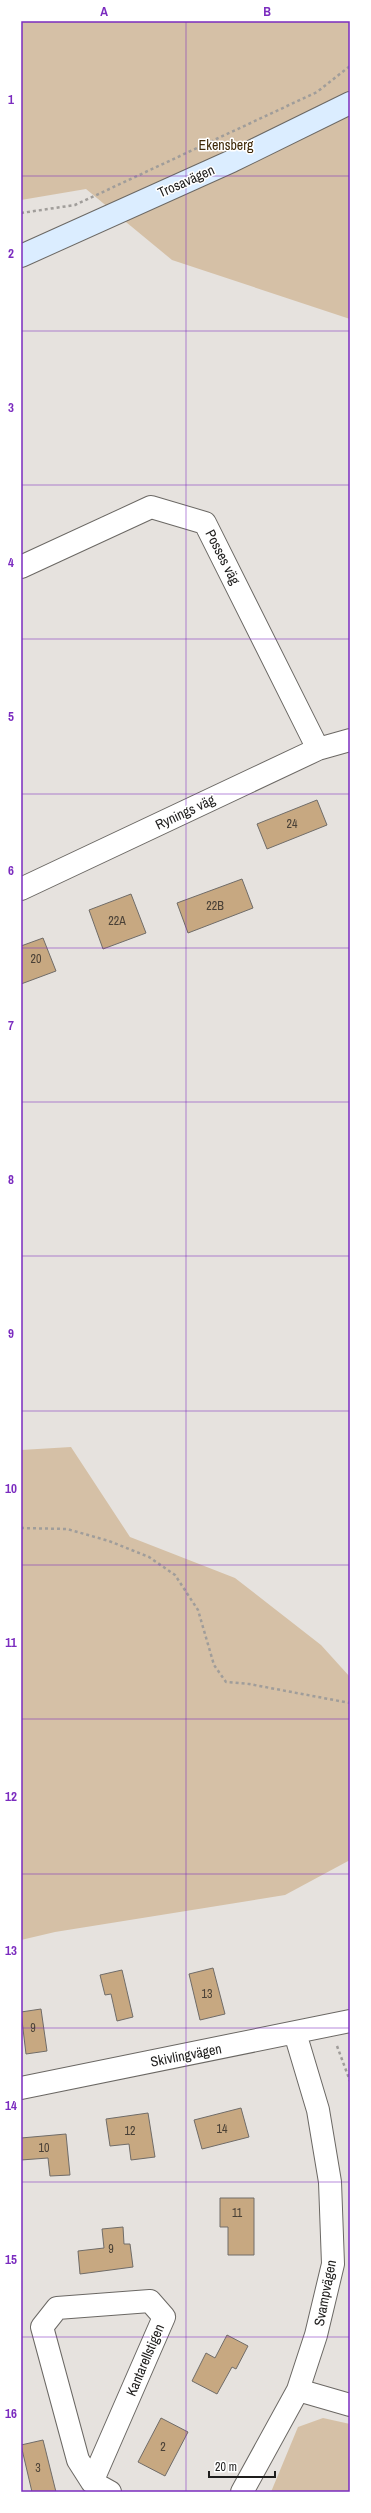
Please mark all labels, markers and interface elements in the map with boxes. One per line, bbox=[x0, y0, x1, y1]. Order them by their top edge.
text: A bbox=[100, 3, 108, 20]
text: B bbox=[263, 3, 271, 20]
text: 1 bbox=[8, 91, 14, 108]
park label: Ekensberg bbox=[199, 136, 254, 154]
street label: Trosavägen bbox=[155, 161, 217, 201]
text: 2 bbox=[8, 245, 14, 262]
text: 3 bbox=[8, 399, 14, 416]
street label: Posses väg bbox=[202, 526, 245, 588]
text: 4 bbox=[8, 554, 14, 571]
text: 5 bbox=[8, 708, 14, 725]
street label: Rynings väg bbox=[152, 790, 218, 834]
house number: 24 bbox=[287, 816, 298, 832]
text: 6 bbox=[8, 862, 14, 879]
house number: 22B bbox=[206, 898, 224, 914]
house number: 22A bbox=[108, 913, 126, 929]
house number: 20 bbox=[31, 951, 41, 967]
text: 7 bbox=[8, 1017, 14, 1034]
text: 8 bbox=[8, 1171, 14, 1188]
text: 9 bbox=[8, 1325, 14, 1342]
text: 10 bbox=[5, 1480, 17, 1497]
text: 11 bbox=[5, 1634, 17, 1651]
text: 12 bbox=[5, 1788, 17, 1805]
text: 13 bbox=[5, 1942, 17, 1959]
house number: 13 bbox=[202, 1986, 212, 2002]
house number: 9 bbox=[30, 2020, 36, 2036]
street label: Skivlingvägen bbox=[149, 2039, 223, 2071]
text: 14 bbox=[5, 2097, 17, 2114]
house number: 14 bbox=[217, 2121, 228, 2137]
house number: 12 bbox=[125, 2123, 135, 2139]
house number: 10 bbox=[39, 2140, 49, 2156]
house number: 11 bbox=[232, 2205, 243, 2221]
house number: 9 bbox=[108, 2241, 114, 2257]
text: 15 bbox=[5, 2251, 17, 2268]
street label: Svampvägen bbox=[310, 2258, 340, 2328]
street label: Kantarellstigen bbox=[122, 2321, 168, 2399]
text: 16 bbox=[5, 2405, 17, 2422]
house number: 2 bbox=[160, 2439, 166, 2455]
scale bar bbox=[209, 2453, 275, 2479]
text: 20 m bbox=[215, 2459, 237, 2475]
house number: 3 bbox=[35, 2460, 41, 2476]

